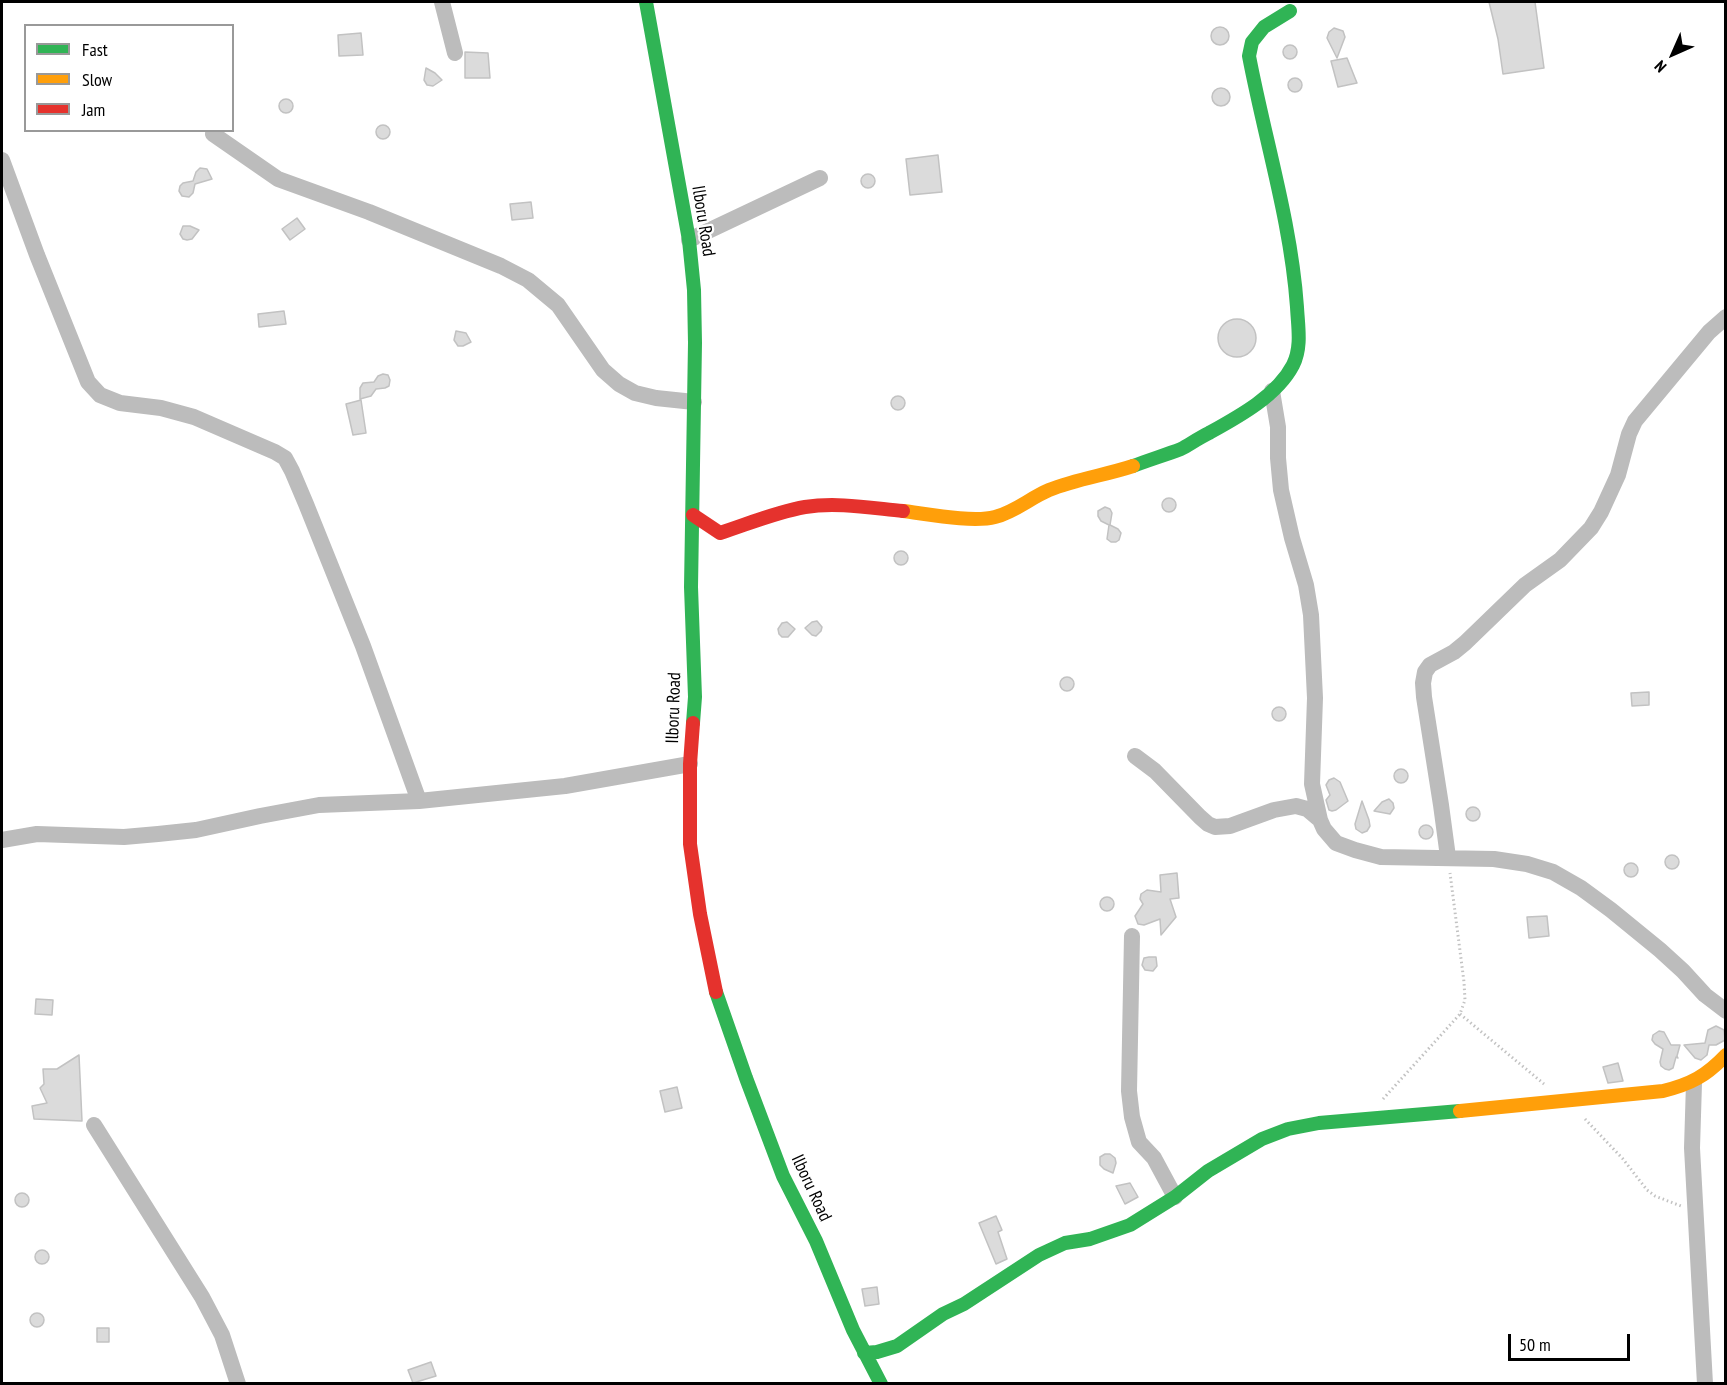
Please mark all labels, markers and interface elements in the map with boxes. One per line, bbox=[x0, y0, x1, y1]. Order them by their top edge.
legend bbox=[24, 24, 234, 132]
north arrow bbox=[1643, 24, 1703, 84]
text: Fast bbox=[82, 38, 108, 61]
text: N bbox=[1650, 57, 1670, 77]
text: Slow bbox=[82, 68, 112, 91]
text: Jam bbox=[82, 98, 105, 121]
street label: Ilboru Road bbox=[687, 184, 719, 258]
street label: Ilboru Road bbox=[662, 672, 686, 744]
street label: Ilboru Road bbox=[786, 1151, 836, 1225]
scale bar bbox=[1511, 1322, 1632, 1360]
text: 50 m bbox=[1519, 1333, 1551, 1356]

